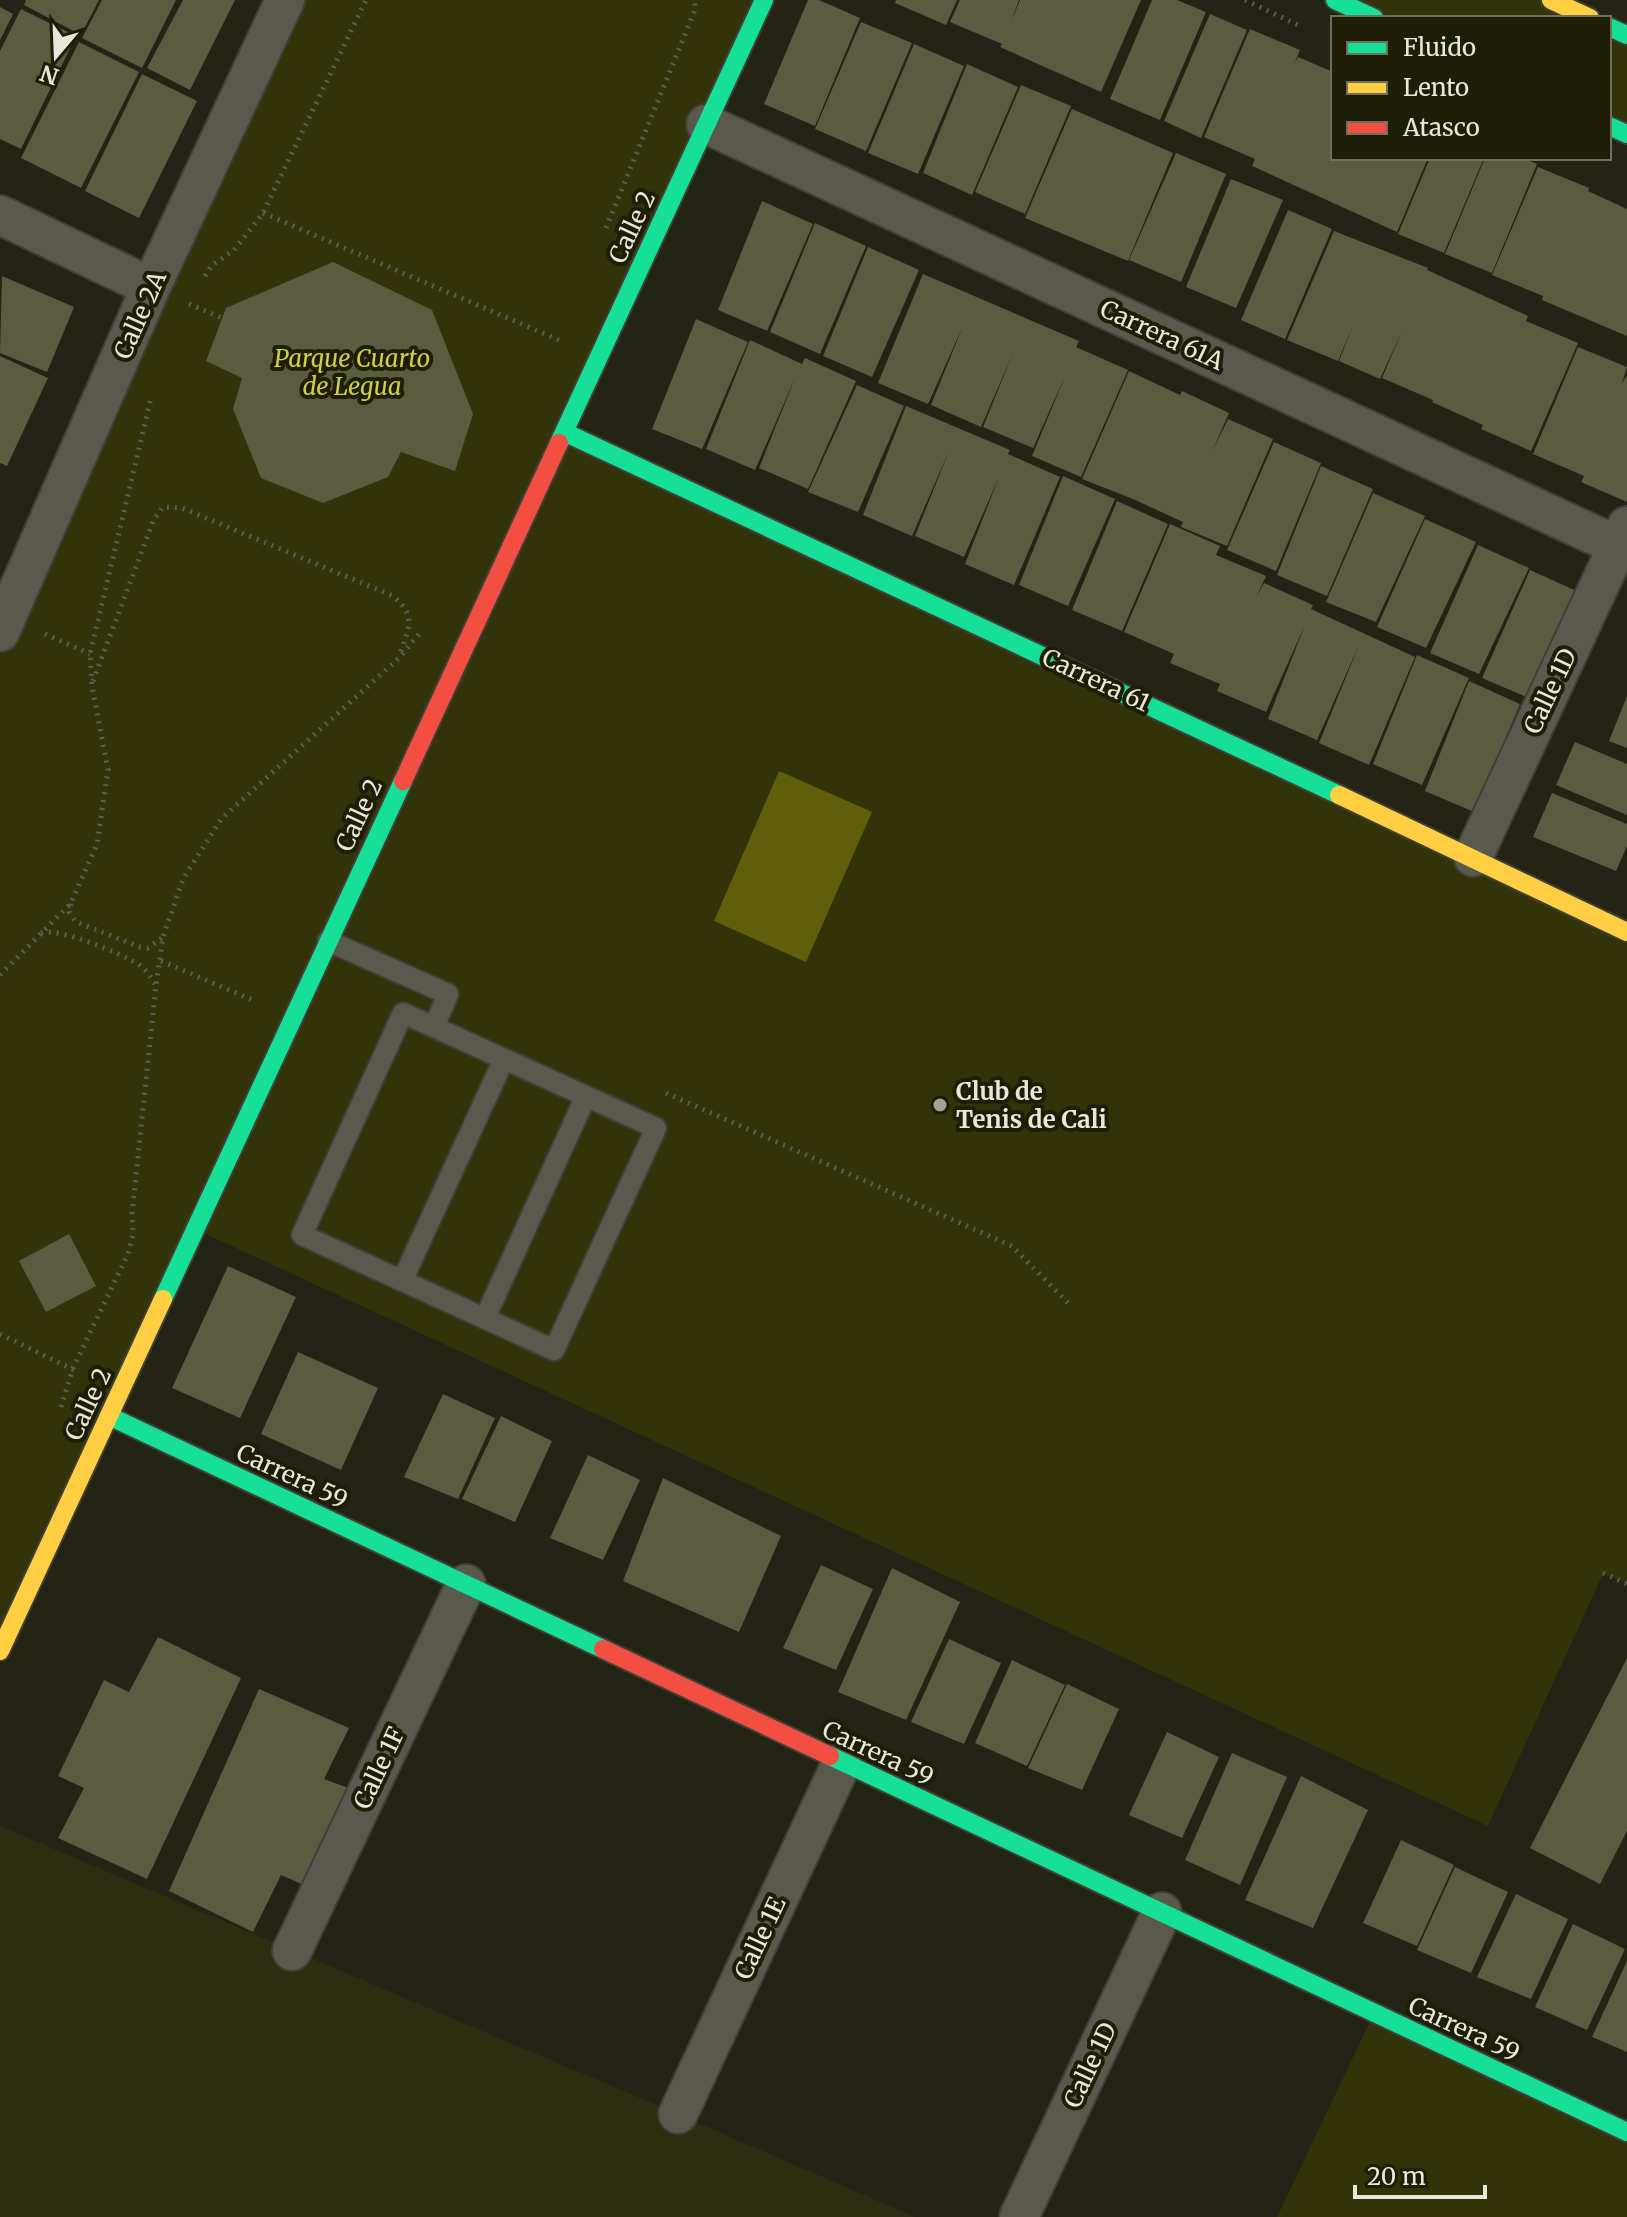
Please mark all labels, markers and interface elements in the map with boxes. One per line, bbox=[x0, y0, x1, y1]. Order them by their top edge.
north arrow bbox=[16, 16, 96, 96]
legend bbox=[1331, 16, 1611, 160]
text: Fluido bbox=[1403, 32, 1476, 63]
text: N bbox=[36, 59, 62, 91]
text: Lento bbox=[1403, 72, 1469, 103]
text: Atasco bbox=[1402, 112, 1480, 143]
street label: Calle 2 bbox=[602, 186, 662, 268]
street label: Calle 2A bbox=[107, 265, 174, 364]
street label: Carrera 61A bbox=[1095, 293, 1230, 378]
park label: Parque Cuarto de Legua bbox=[274, 343, 430, 402]
street label: Carrera 61 bbox=[1037, 642, 1155, 718]
street label: Calle 1D bbox=[1517, 643, 1583, 739]
street label: Calle 2 bbox=[329, 774, 389, 856]
place label: Club de Tenis de Cali bbox=[956, 1076, 1107, 1135]
marker: Club de Tenis de Cali bbox=[931, 1096, 949, 1114]
street label: Calle 2 bbox=[58, 1363, 118, 1445]
street label: Carrera 59 bbox=[231, 1437, 353, 1515]
street label: Carrera 59 bbox=[817, 1714, 939, 1792]
street label: Calle 1F bbox=[347, 1722, 412, 1814]
street label: Calle 1E bbox=[727, 1891, 793, 1984]
street label: Carrera 59 bbox=[1403, 1990, 1525, 2068]
street label: Calle 1D bbox=[1057, 2017, 1123, 2113]
scale bar bbox=[1355, 2149, 1485, 2199]
text: 20 m bbox=[1367, 2161, 1426, 2192]

